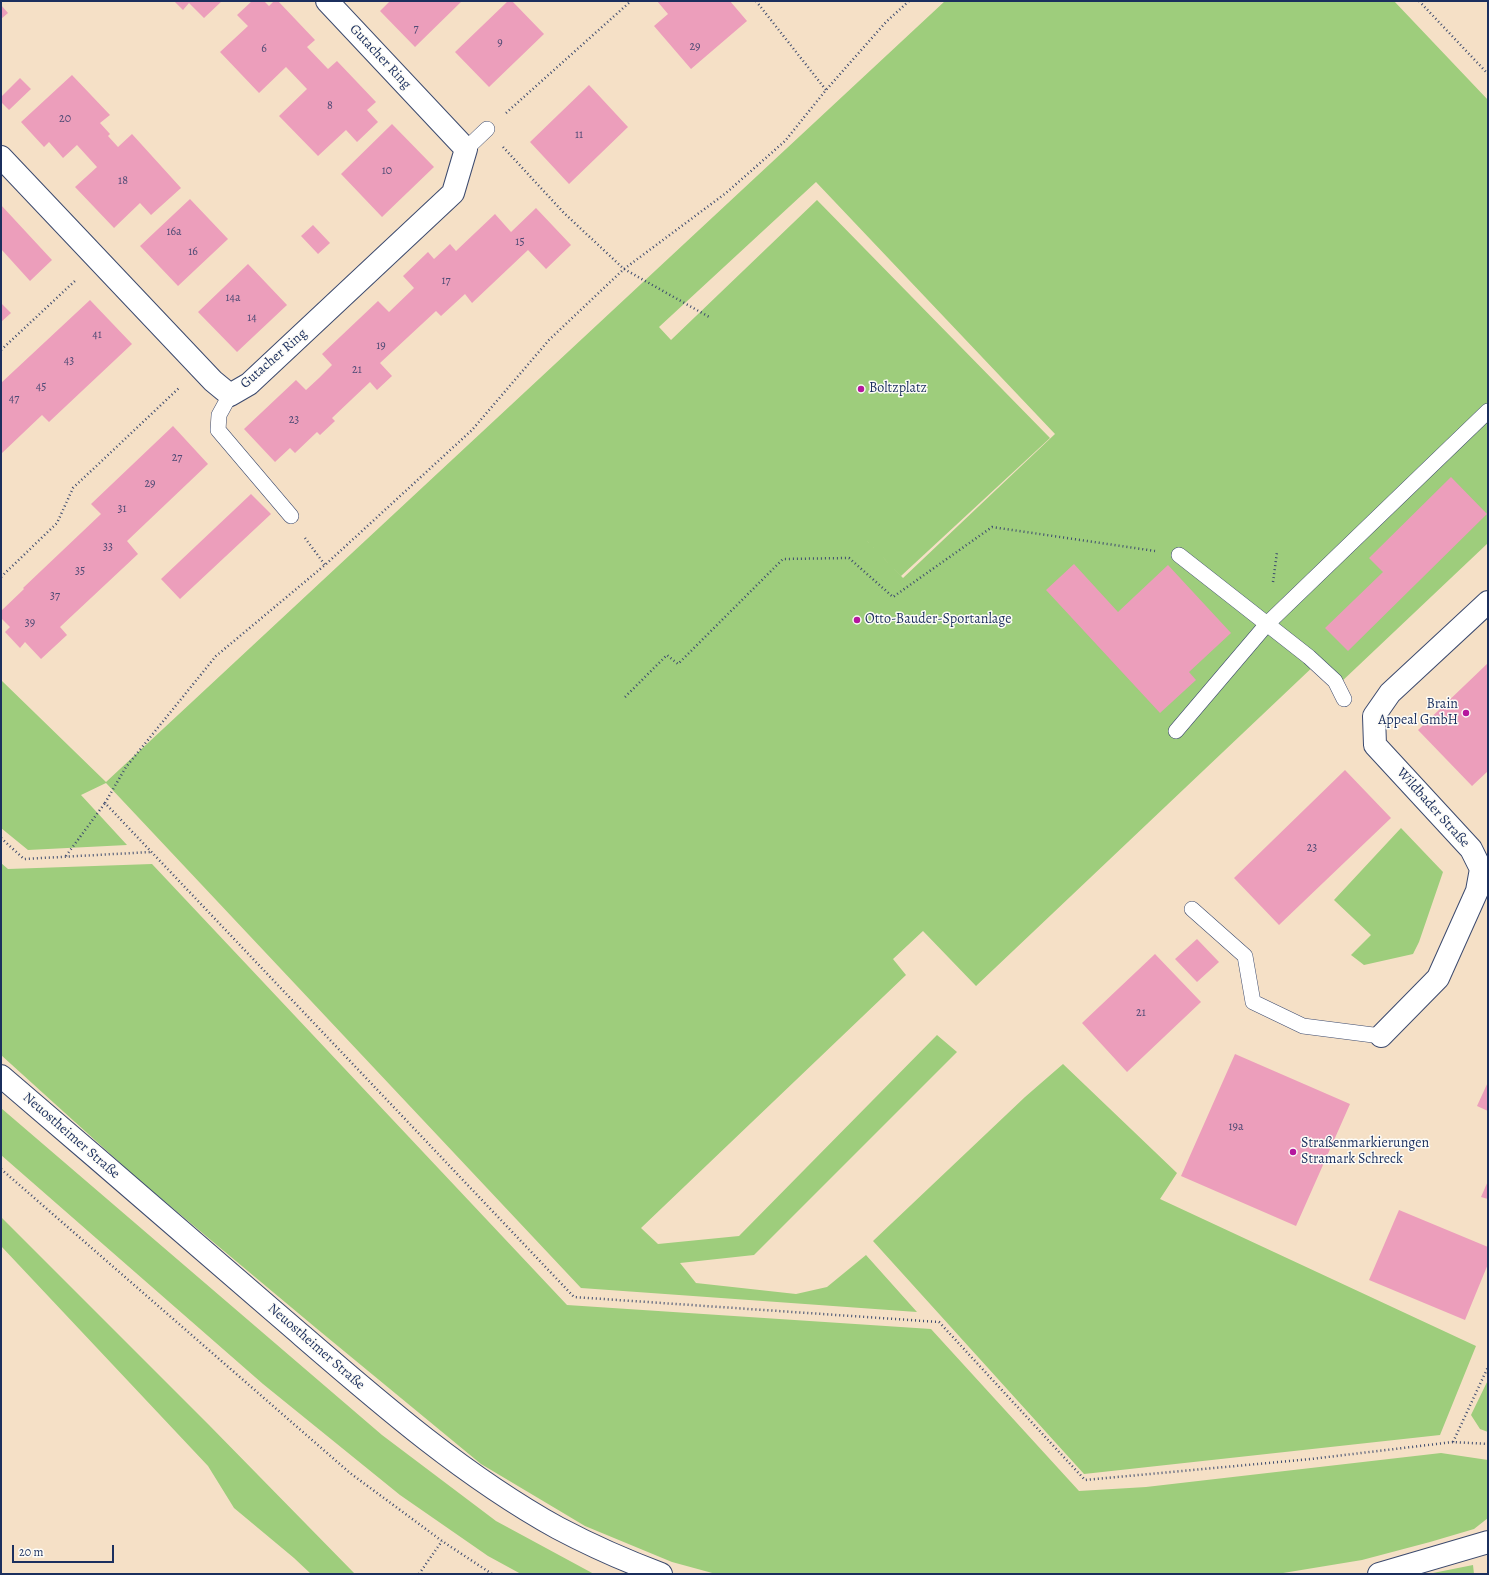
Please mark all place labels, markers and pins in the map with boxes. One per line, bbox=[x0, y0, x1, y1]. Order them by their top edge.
place label: Boltzplatz bbox=[869, 381, 927, 397]
marker: Boltzplatz bbox=[856, 384, 866, 394]
place label: Otto-Bauder-Sportanlage bbox=[865, 612, 1012, 628]
marker: Otto-Bauder-Sportanlage bbox=[852, 615, 862, 625]
place label: Brain Appeal GmbH bbox=[1378, 697, 1458, 730]
marker: Brain Appeal GmbH bbox=[1461, 708, 1471, 718]
place label: Straßenmarkierungen Stramark Schreck bbox=[1301, 1136, 1429, 1168]
marker: Straßenmarkierungen Stramark Schreck bbox=[1288, 1147, 1298, 1157]

